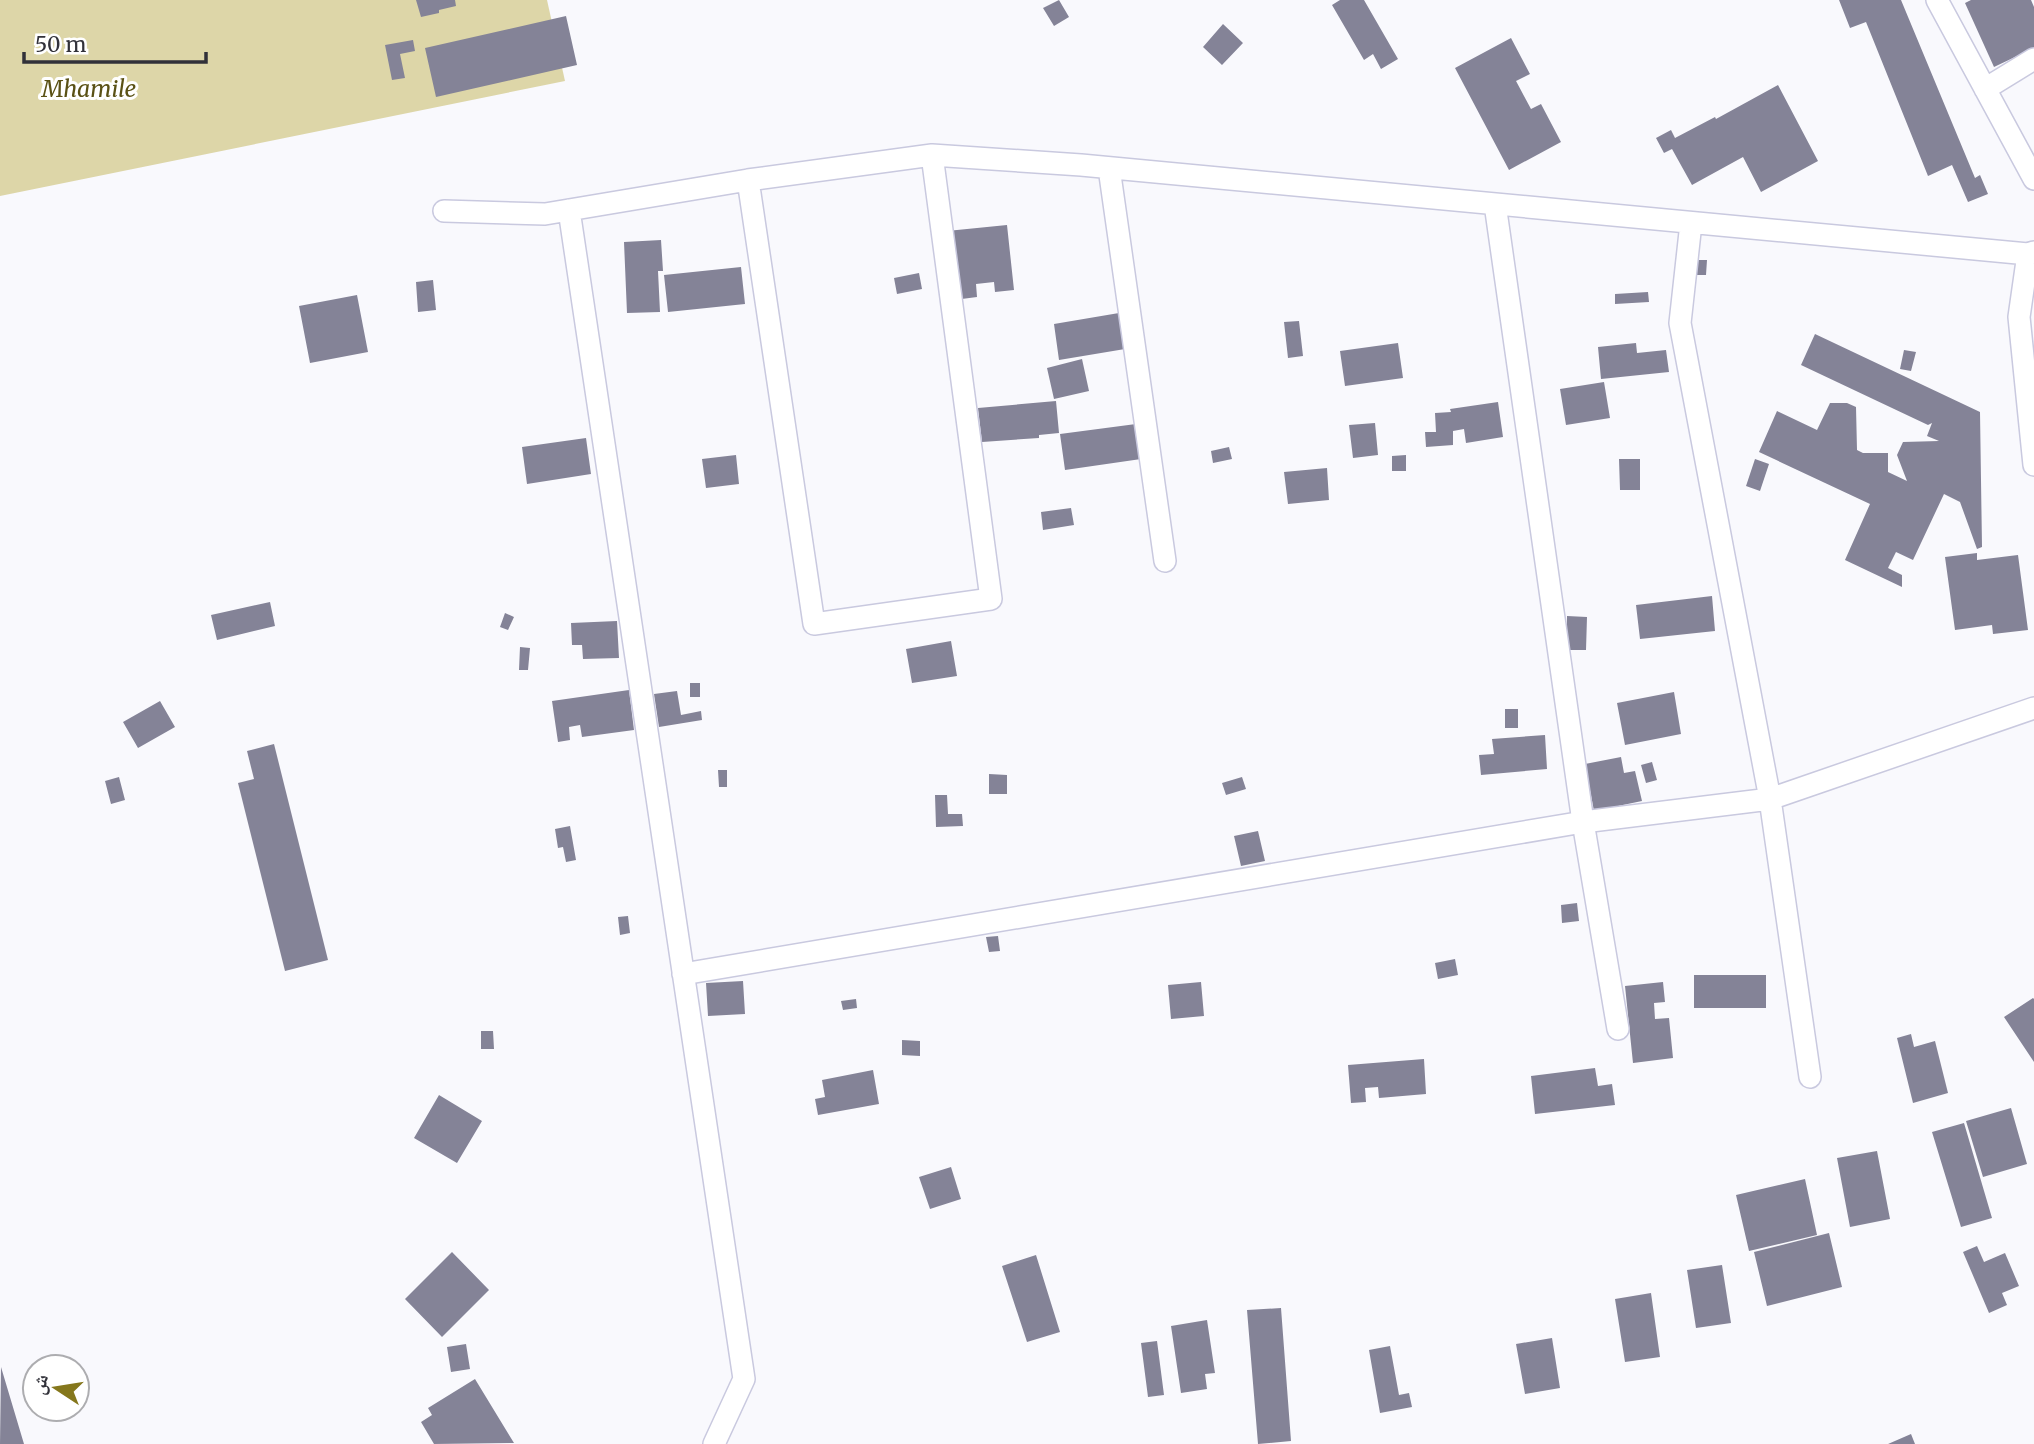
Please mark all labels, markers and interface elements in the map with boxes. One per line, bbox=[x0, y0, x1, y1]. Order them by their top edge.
scale bar bbox=[24, 21, 206, 65]
text: 50 m bbox=[35, 31, 86, 58]
park label: Mhamile bbox=[41, 74, 136, 103]
north arrow bbox=[21, 1353, 91, 1423]
text: ش bbox=[26, 1372, 53, 1397]

